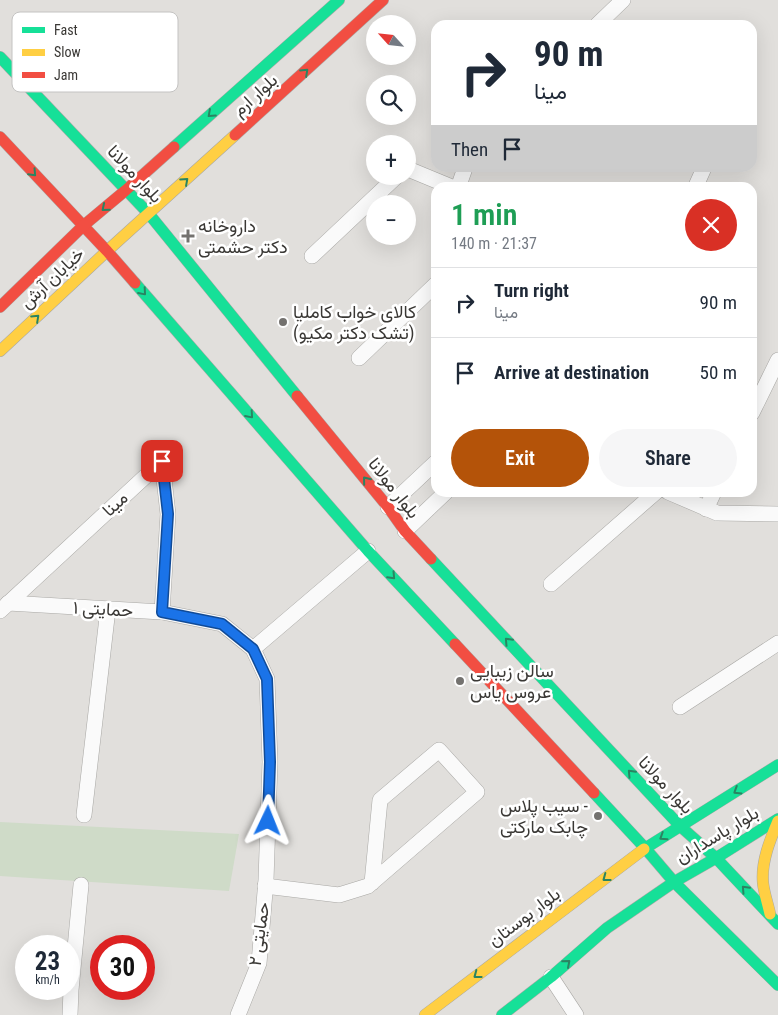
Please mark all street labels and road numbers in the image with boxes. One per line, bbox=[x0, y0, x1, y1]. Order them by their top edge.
street label: بلوار ارم bbox=[228, 69, 283, 122]
street label: بلوار مولانا bbox=[103, 140, 167, 208]
street label: خیابان آرش bbox=[15, 243, 89, 313]
street label: بلوار مولانا bbox=[363, 453, 425, 523]
street label: مینا bbox=[98, 487, 132, 520]
street label: حمایتی ۱ bbox=[72, 596, 134, 622]
street label: بلوار مولانا bbox=[634, 751, 698, 819]
street label: بلوار پاسداران bbox=[671, 802, 763, 869]
street label: بلوار بوستان bbox=[484, 883, 564, 951]
street label: حمایتی ۲ bbox=[244, 901, 274, 967]

